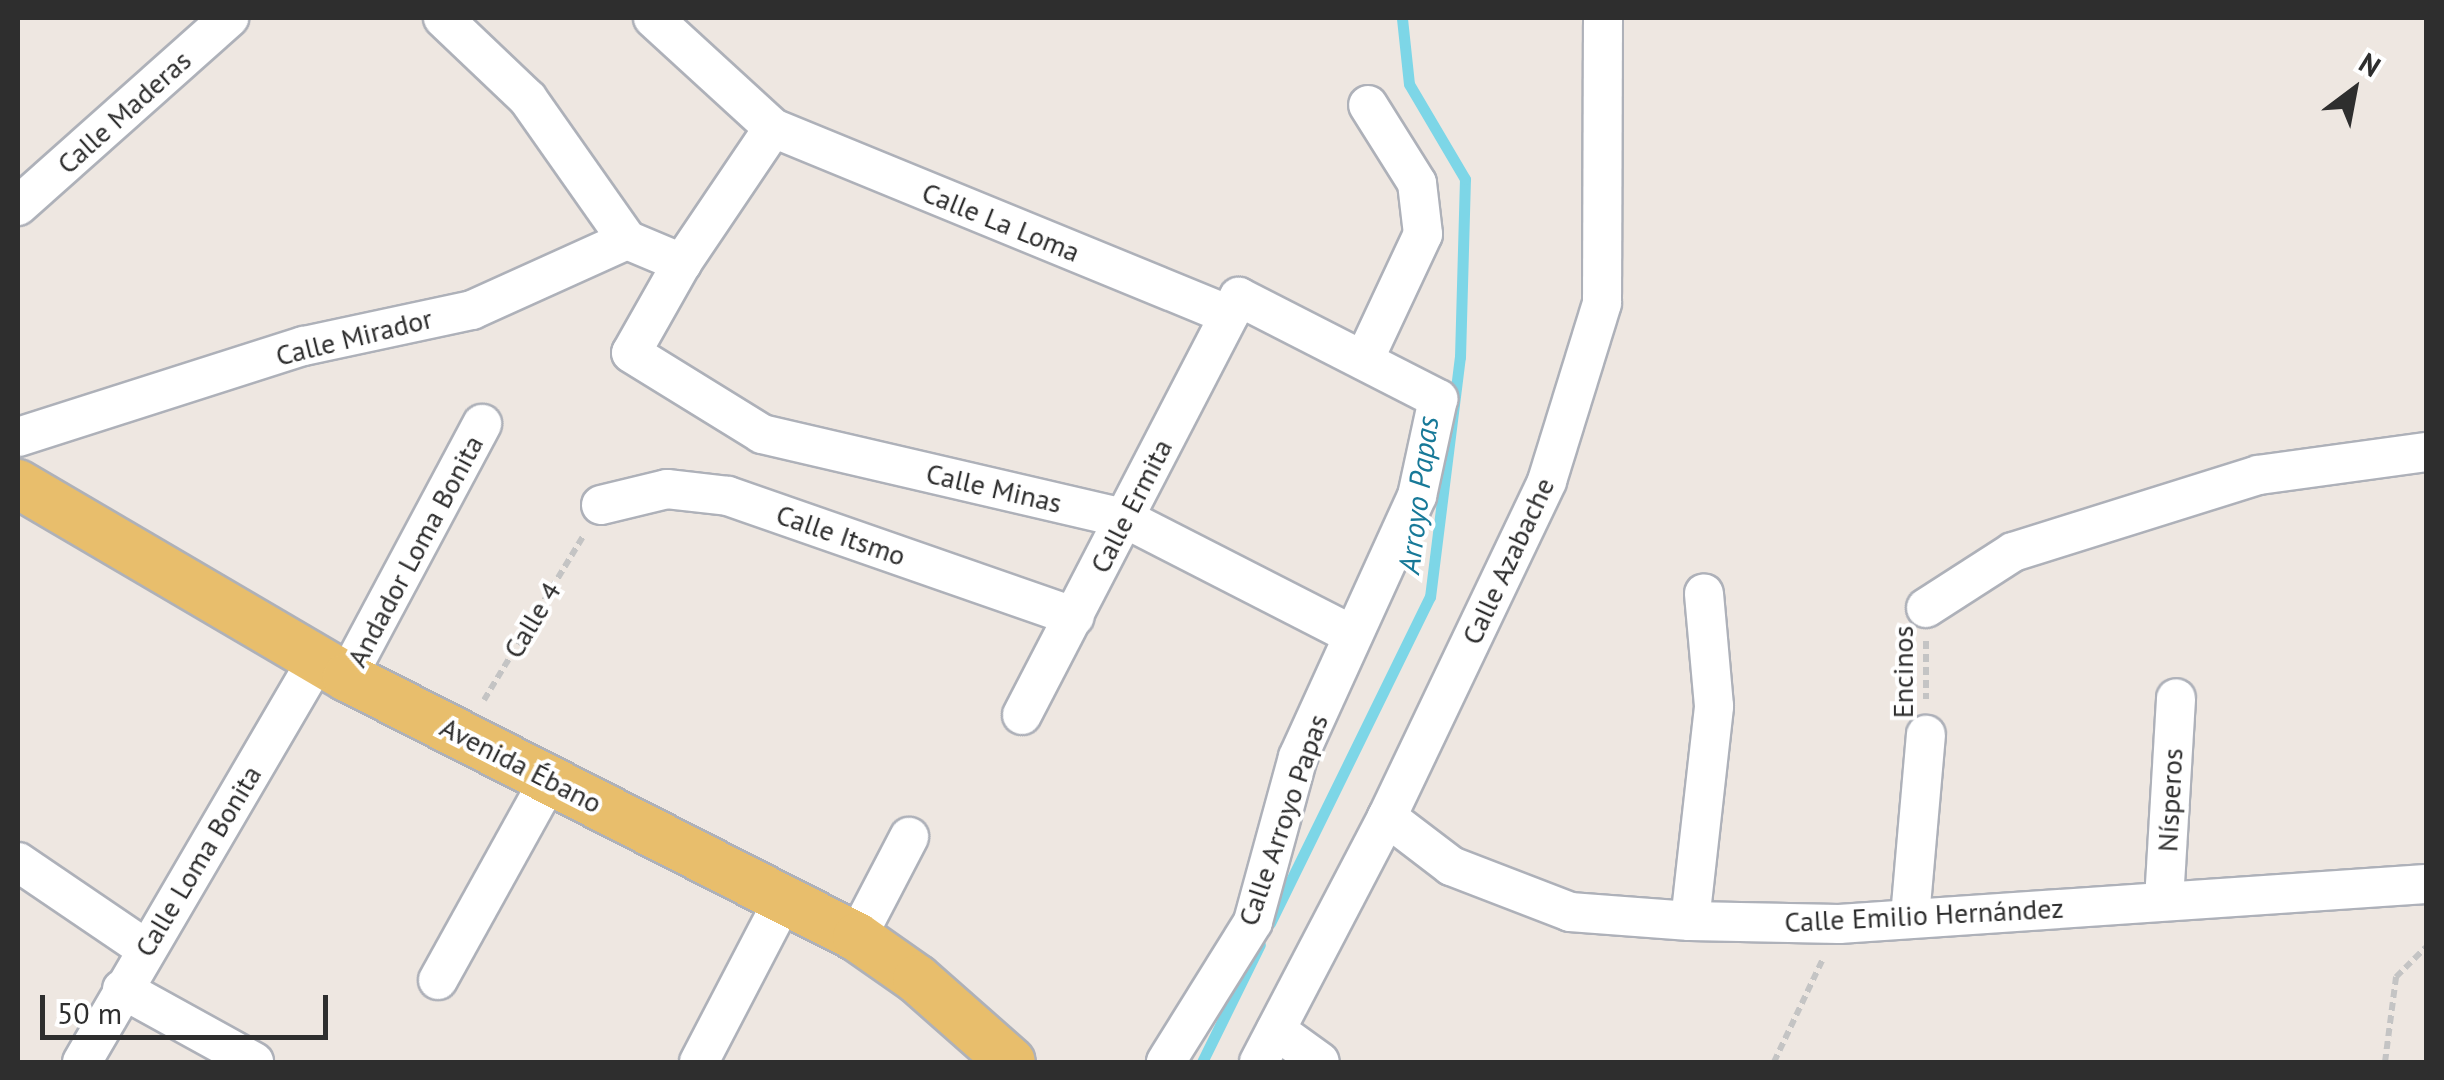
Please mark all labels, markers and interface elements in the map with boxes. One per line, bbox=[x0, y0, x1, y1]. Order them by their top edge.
north arrow bbox=[2304, 40, 2404, 140]
street label: Calle Maderas bbox=[50, 43, 198, 181]
text: N bbox=[2353, 44, 2388, 85]
street label: Calle La Loma bbox=[917, 175, 1085, 269]
street label: Calle Mirador bbox=[272, 301, 436, 373]
water label: Arroyo Papas bbox=[1390, 414, 1446, 576]
street label: Andador Loma Bonita bbox=[340, 430, 490, 672]
street label: Calle Ermita bbox=[1083, 434, 1179, 578]
street label: Calle Minas bbox=[923, 456, 1065, 520]
street label: Calle Azabache bbox=[1455, 472, 1561, 650]
street label: Calle Itsmo bbox=[772, 497, 910, 573]
street label: Calle 4 bbox=[496, 576, 568, 664]
street label: Encinos bbox=[1886, 626, 1920, 718]
street label: Avenida Ébano bbox=[435, 710, 607, 820]
street label: Calle Arroyo Papas bbox=[1231, 710, 1335, 930]
street label: Nísperos bbox=[2151, 747, 2189, 853]
street label: Calle Loma Bonita bbox=[128, 759, 268, 963]
street label: Calle Emilio Hernández bbox=[1784, 891, 2064, 939]
scale bar bbox=[45, 975, 332, 1037]
text: 50 m bbox=[57, 993, 122, 1032]

